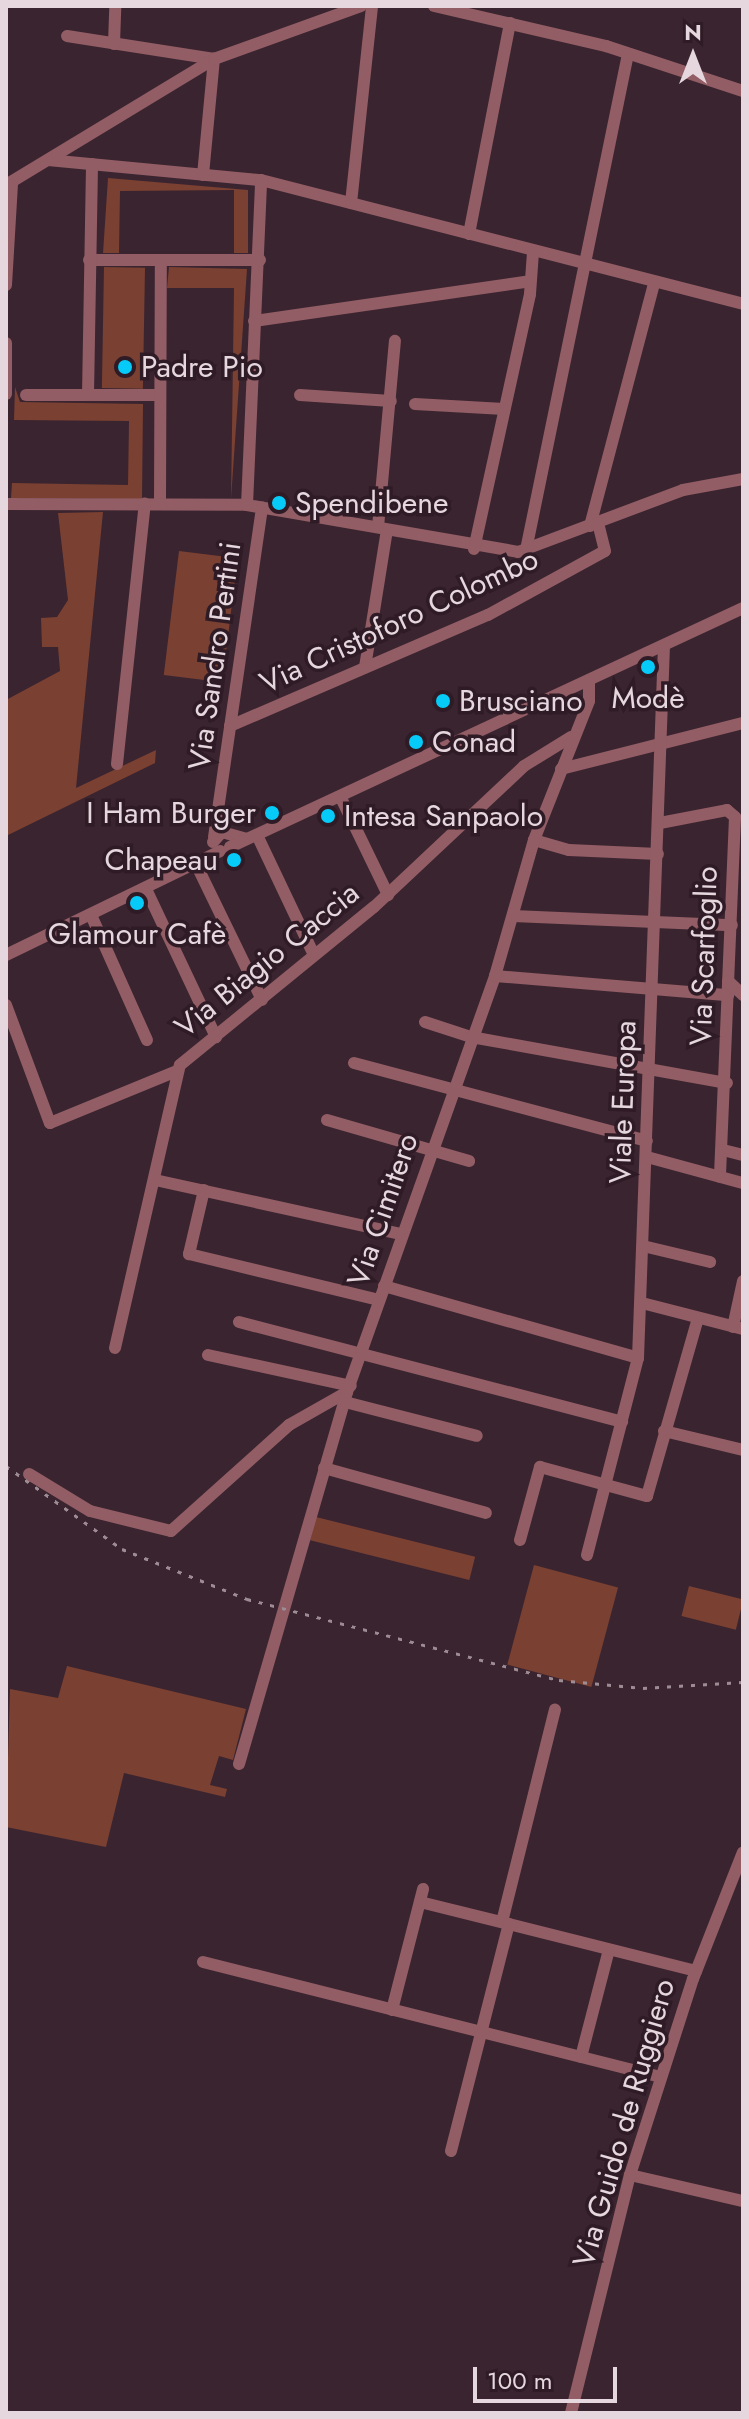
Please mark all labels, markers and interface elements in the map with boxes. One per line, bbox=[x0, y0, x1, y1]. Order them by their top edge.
north arrow bbox=[653, 16, 733, 96]
text: N bbox=[684, 16, 702, 48]
place label: Padre Pio bbox=[141, 349, 263, 385]
marker: Padre Pio bbox=[116, 358, 134, 376]
place label: Spendibene bbox=[295, 485, 448, 521]
marker: Spendibene bbox=[270, 494, 288, 512]
street label: Via Sandro Pertini bbox=[181, 540, 249, 772]
street label: Via Cristoforo Colombo bbox=[254, 541, 544, 701]
marker: Modè bbox=[639, 658, 657, 676]
place label: Modè bbox=[611, 680, 685, 716]
place label: Brusciano bbox=[459, 683, 583, 719]
marker: Brusciano bbox=[434, 692, 452, 710]
place label: Conad bbox=[432, 724, 516, 760]
marker: Conad bbox=[407, 733, 425, 751]
place label: I Ham Burger bbox=[86, 795, 256, 831]
place label: Intesa Sanpaolo bbox=[344, 798, 543, 834]
marker: I Ham Burger bbox=[263, 804, 281, 822]
marker: Intesa Sanpaolo bbox=[319, 807, 337, 825]
place label: Chapeau bbox=[105, 842, 218, 878]
marker: Chapeau bbox=[225, 851, 243, 869]
street label: Via Scarfoglio bbox=[683, 866, 725, 1046]
street label: Via Biagio Caccia bbox=[168, 875, 366, 1045]
marker: Glamour Cafè bbox=[128, 894, 146, 912]
place label: Glamour Cafè bbox=[48, 916, 226, 952]
street label: Viale Europa bbox=[602, 1020, 644, 1184]
street label: Via Cimitero bbox=[340, 1129, 426, 1291]
street label: Via Guido de Ruggiero bbox=[566, 1975, 682, 2271]
scale bar bbox=[477, 2351, 621, 2401]
text: 100 m bbox=[487, 2363, 553, 2398]

